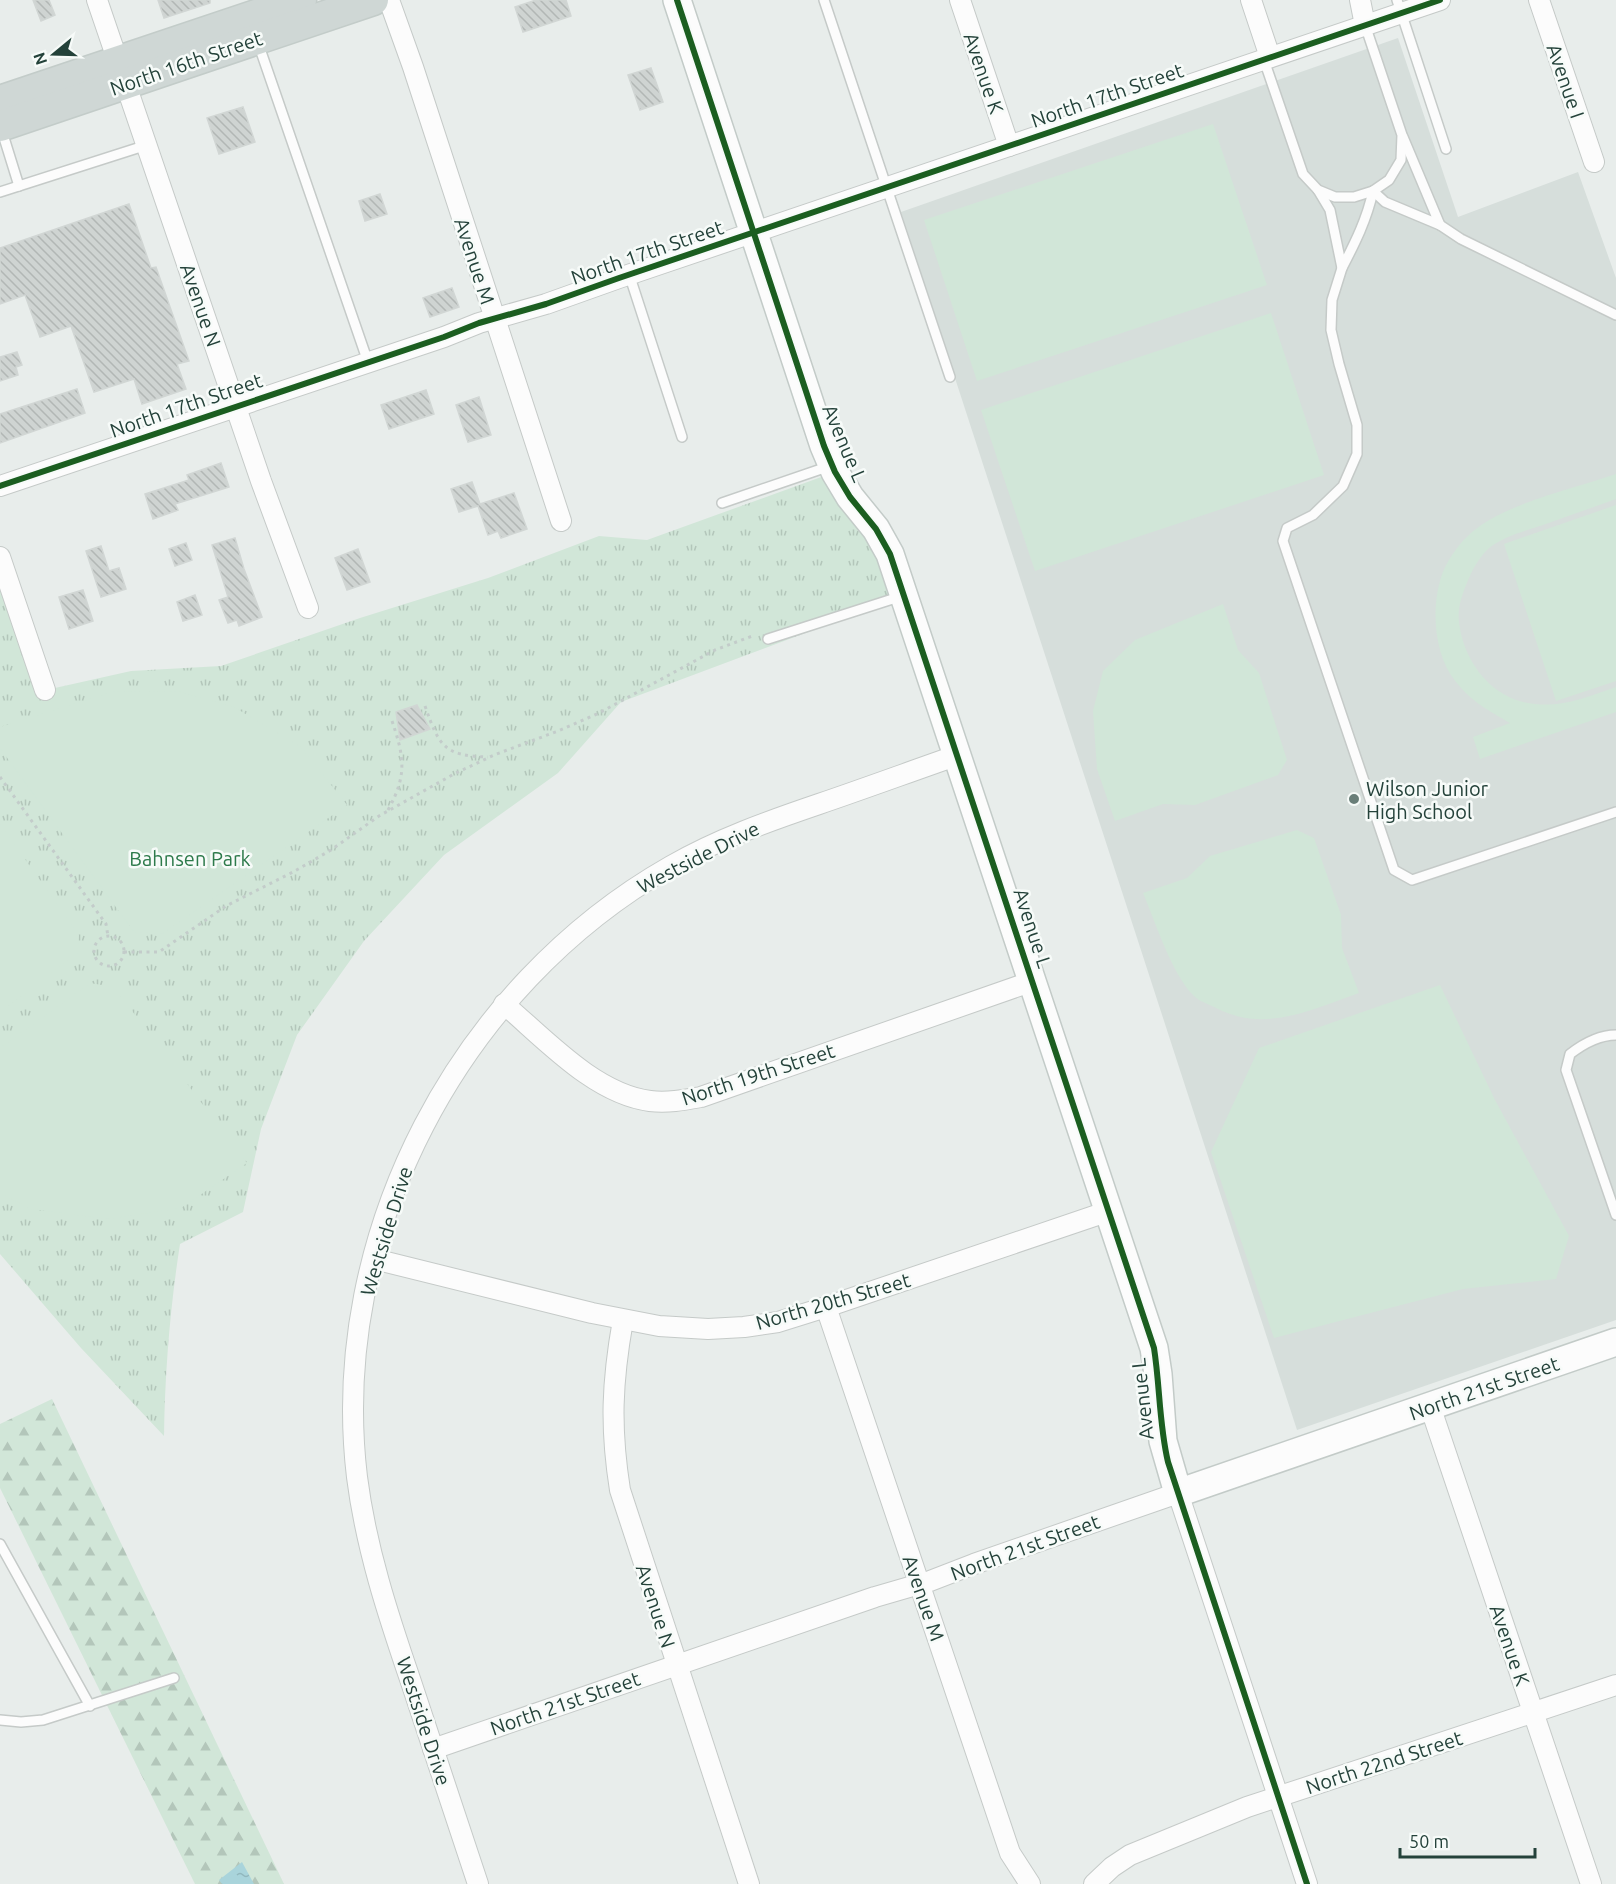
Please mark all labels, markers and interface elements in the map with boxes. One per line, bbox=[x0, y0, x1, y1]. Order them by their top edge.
north arrow bbox=[24, 24, 84, 84]
street label: North 16th Street bbox=[107, 26, 265, 100]
street label: Avenue K bbox=[959, 29, 1009, 117]
street label: Avenue I bbox=[1543, 41, 1589, 121]
text: N bbox=[29, 50, 50, 67]
street label: North 17th Street bbox=[1028, 58, 1186, 132]
street label: Avenue M bbox=[450, 215, 500, 307]
street label: North 17th Street bbox=[568, 215, 726, 289]
street label: Avenue N bbox=[176, 260, 226, 350]
street label: North 17th Street bbox=[107, 368, 265, 442]
street label: Avenue L bbox=[818, 401, 872, 485]
place label: Wilson Junior High School bbox=[1366, 777, 1489, 823]
marker: Wilson Junior High School bbox=[1347, 792, 1361, 806]
street label: Westside Drive bbox=[633, 816, 763, 898]
park label: Bahnsen Park bbox=[129, 847, 251, 870]
street label: Avenue L bbox=[1009, 885, 1057, 971]
street label: North 19th Street bbox=[679, 1038, 838, 1110]
street label: Westside Drive bbox=[355, 1164, 417, 1298]
street label: North 20th Street bbox=[753, 1268, 913, 1334]
street label: North 21st Street bbox=[1406, 1352, 1562, 1424]
street label: Avenue L bbox=[1126, 1357, 1158, 1441]
street label: North 21st Street bbox=[947, 1509, 1103, 1585]
street label: Avenue M bbox=[899, 1552, 949, 1644]
street label: Avenue N bbox=[632, 1561, 680, 1651]
street label: Avenue K bbox=[1485, 1601, 1535, 1689]
street label: Westside Drive bbox=[392, 1654, 456, 1788]
street label: North 21st Street bbox=[487, 1667, 643, 1739]
street label: North 22nd Street bbox=[1303, 1726, 1465, 1798]
scale bar bbox=[1400, 1821, 1535, 1859]
text: 50 m bbox=[1409, 1831, 1449, 1851]

